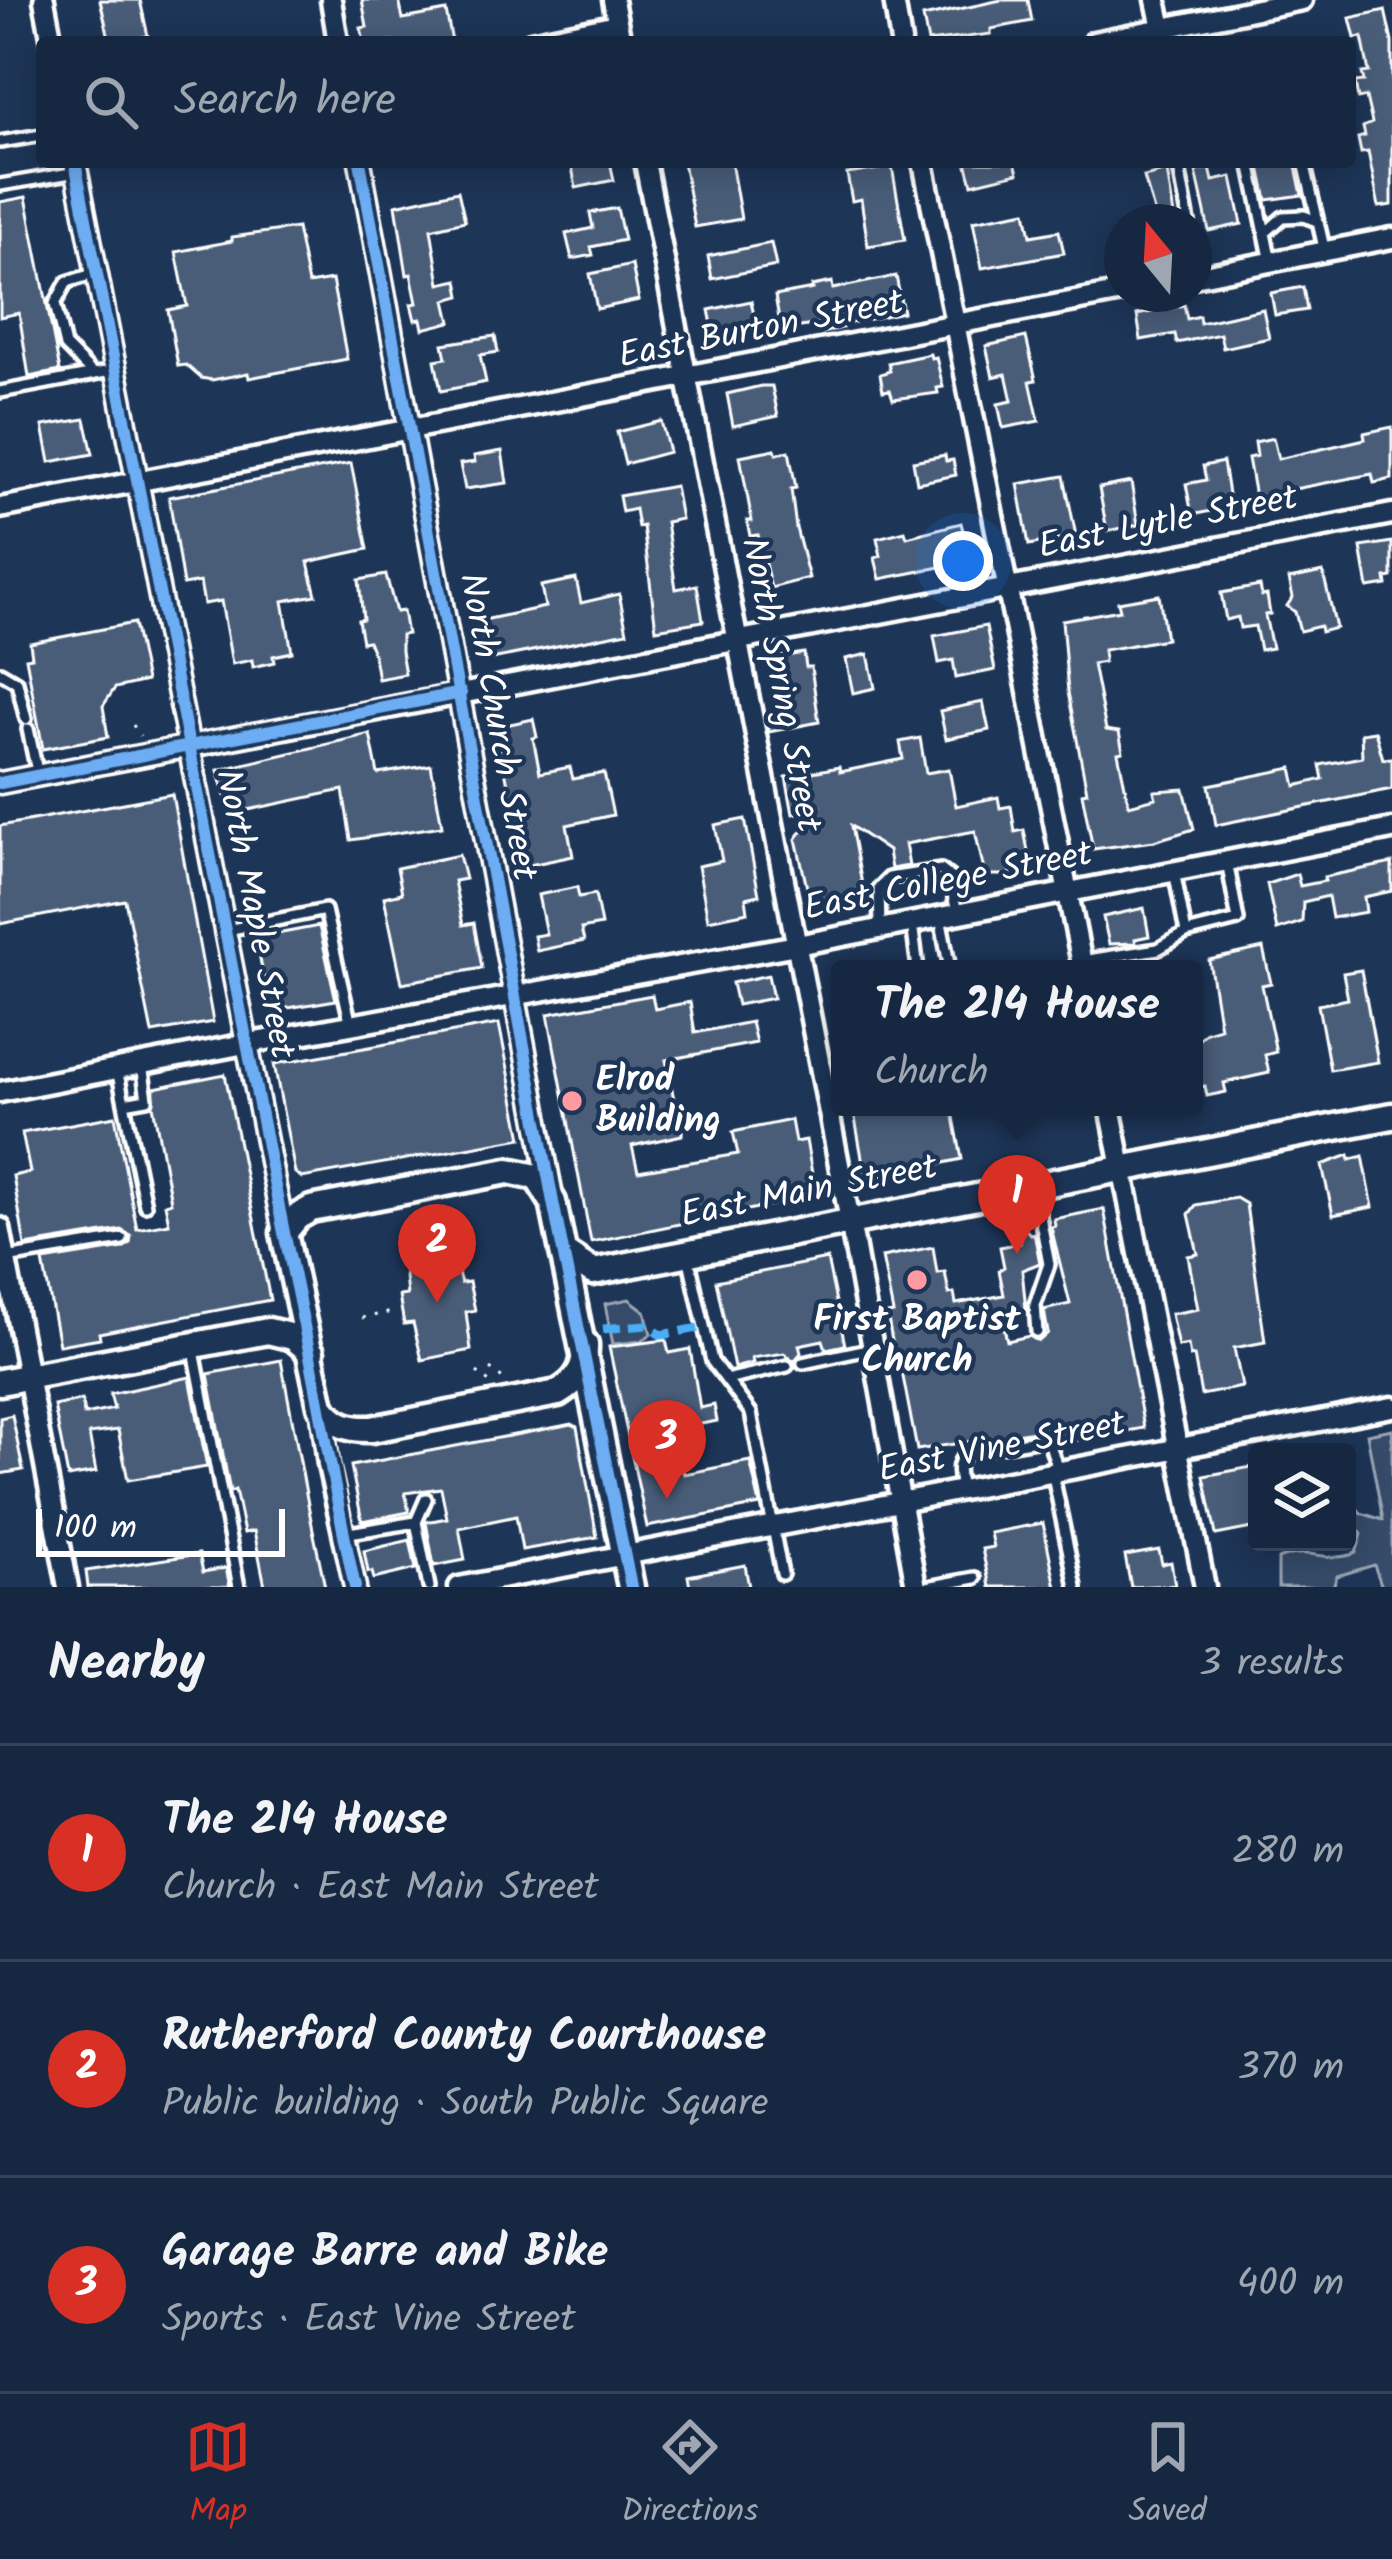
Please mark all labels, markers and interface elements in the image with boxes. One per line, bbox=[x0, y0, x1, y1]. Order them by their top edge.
search box bbox=[36, 36, 1356, 168]
text: Search here bbox=[174, 66, 396, 138]
icon: search bbox=[78, 69, 144, 135]
north arrow bbox=[1104, 204, 1212, 312]
street label: East Burton Street bbox=[614, 274, 909, 386]
street label: East Lytle Street bbox=[1034, 470, 1304, 576]
your location bbox=[933, 531, 993, 591]
street label: North Spring Street bbox=[723, 533, 837, 838]
street label: North Church Street bbox=[442, 569, 552, 886]
street label: North Maple Street bbox=[198, 765, 310, 1065]
street label: East College Street bbox=[799, 826, 1098, 938]
popup bbox=[831, 960, 1203, 1116]
text: The 214 House bbox=[874, 971, 1160, 1043]
text: Church bbox=[874, 1043, 988, 1105]
place label: Elrod Building bbox=[596, 1052, 721, 1150]
marker: Elrod Building bbox=[559, 1088, 585, 1114]
street label: East Main Street bbox=[676, 1139, 943, 1245]
pin: 1 bbox=[978, 1155, 1056, 1254]
pin: 2 bbox=[398, 1204, 476, 1303]
marker: First Baptist Church bbox=[904, 1267, 930, 1293]
place label: First Baptist Church bbox=[813, 1292, 1022, 1390]
street label: East Vine Street bbox=[874, 1396, 1131, 1500]
pin: 3 bbox=[628, 1400, 706, 1499]
map controls bbox=[1248, 1443, 1356, 1551]
button: layers bbox=[1248, 1443, 1356, 1551]
scale bar bbox=[36, 1503, 285, 1556]
text: 100 m bbox=[54, 1503, 137, 1556]
text: Nearby bbox=[48, 1625, 205, 1706]
text: 3 results bbox=[1199, 1634, 1344, 1696]
text: The 214 House bbox=[162, 1786, 447, 1858]
text: 1 bbox=[81, 1822, 93, 1884]
text: 280 m bbox=[1232, 1822, 1344, 1884]
text: Church · East Main Street bbox=[162, 1858, 599, 1920]
text: Rutherford County Courthouse bbox=[162, 2002, 766, 2074]
text: 2 bbox=[76, 2038, 98, 2100]
text: 370 m bbox=[1238, 2038, 1344, 2100]
text: Public building · South Public Square bbox=[162, 2074, 769, 2136]
text: Garage Barre and Bike bbox=[162, 2218, 608, 2290]
text: 3 bbox=[76, 2254, 98, 2316]
text: 400 m bbox=[1237, 2254, 1344, 2316]
text: Sports · East Vine Street bbox=[162, 2290, 576, 2352]
tab: Map bbox=[185, 2414, 251, 2539]
tab: Directions bbox=[621, 2414, 758, 2539]
tab: Saved bbox=[1129, 2414, 1207, 2539]

